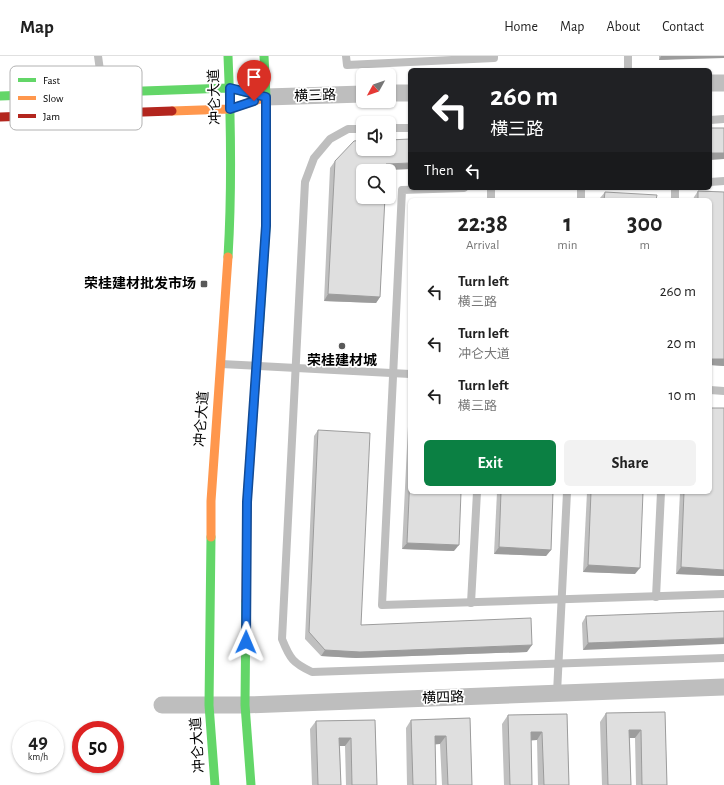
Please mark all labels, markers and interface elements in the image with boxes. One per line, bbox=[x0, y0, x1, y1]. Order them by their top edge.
text: Map bbox=[20, 18, 54, 37]
text: Home bbox=[504, 20, 538, 34]
text: Map bbox=[560, 20, 584, 34]
text: About bbox=[606, 20, 640, 34]
text: Contact bbox=[662, 20, 704, 34]
pin bbox=[237, 60, 271, 101]
legend bbox=[10, 66, 142, 130]
icon: arrive bbox=[243, 66, 265, 88]
north arrow bbox=[356, 68, 396, 108]
map controls bbox=[356, 68, 396, 204]
street label: 冲仑大道 bbox=[206, 69, 223, 125]
text: Fast bbox=[43, 75, 61, 86]
text: 260 m bbox=[490, 83, 558, 111]
icon: left bbox=[424, 84, 476, 136]
street label: 横三路 bbox=[294, 87, 336, 104]
text: Slow bbox=[43, 93, 64, 104]
text: Jam bbox=[43, 111, 60, 122]
button: sound bbox=[356, 116, 396, 156]
text: 横三路 bbox=[490, 121, 544, 139]
icon: left bbox=[462, 160, 484, 182]
text: Then bbox=[424, 163, 454, 178]
button: search bbox=[356, 164, 396, 204]
text: 22:38 bbox=[458, 212, 508, 236]
text: 1 bbox=[563, 212, 572, 236]
text: 300 bbox=[627, 212, 662, 236]
text: Arrival bbox=[466, 239, 499, 252]
text: min bbox=[557, 239, 578, 252]
text: m bbox=[640, 239, 650, 252]
text: Turn left bbox=[458, 274, 509, 289]
place label: 荣桂建材批发市场 bbox=[84, 275, 196, 291]
marker: 荣桂建材批发市场 bbox=[199, 279, 209, 289]
icon: left bbox=[424, 281, 446, 303]
text: 260 m bbox=[660, 284, 696, 299]
text: 横三路 bbox=[458, 296, 497, 309]
text: Turn left bbox=[458, 326, 509, 341]
icon: left bbox=[424, 333, 446, 355]
text: 20 m bbox=[667, 336, 696, 351]
marker: 荣桂建材城 bbox=[337, 341, 347, 351]
text: 冲仑大道 bbox=[458, 348, 510, 361]
place label: 荣桂建材城 bbox=[307, 352, 377, 368]
text: Turn left bbox=[458, 378, 509, 393]
icon: left bbox=[424, 385, 446, 407]
text: 10 m bbox=[668, 388, 696, 403]
street label: 冲仑大道 bbox=[192, 391, 211, 447]
text: 横三路 bbox=[458, 400, 497, 413]
button: Exit bbox=[424, 440, 556, 486]
button: Share bbox=[564, 440, 696, 486]
position arrow bbox=[225, 621, 267, 663]
street label: 横四路 bbox=[422, 689, 464, 706]
street label: 冲仑大道 bbox=[188, 717, 207, 773]
speed limit sign: 50 bbox=[72, 721, 124, 773]
text: 49 bbox=[28, 732, 48, 752]
text: km/h bbox=[28, 752, 48, 762]

